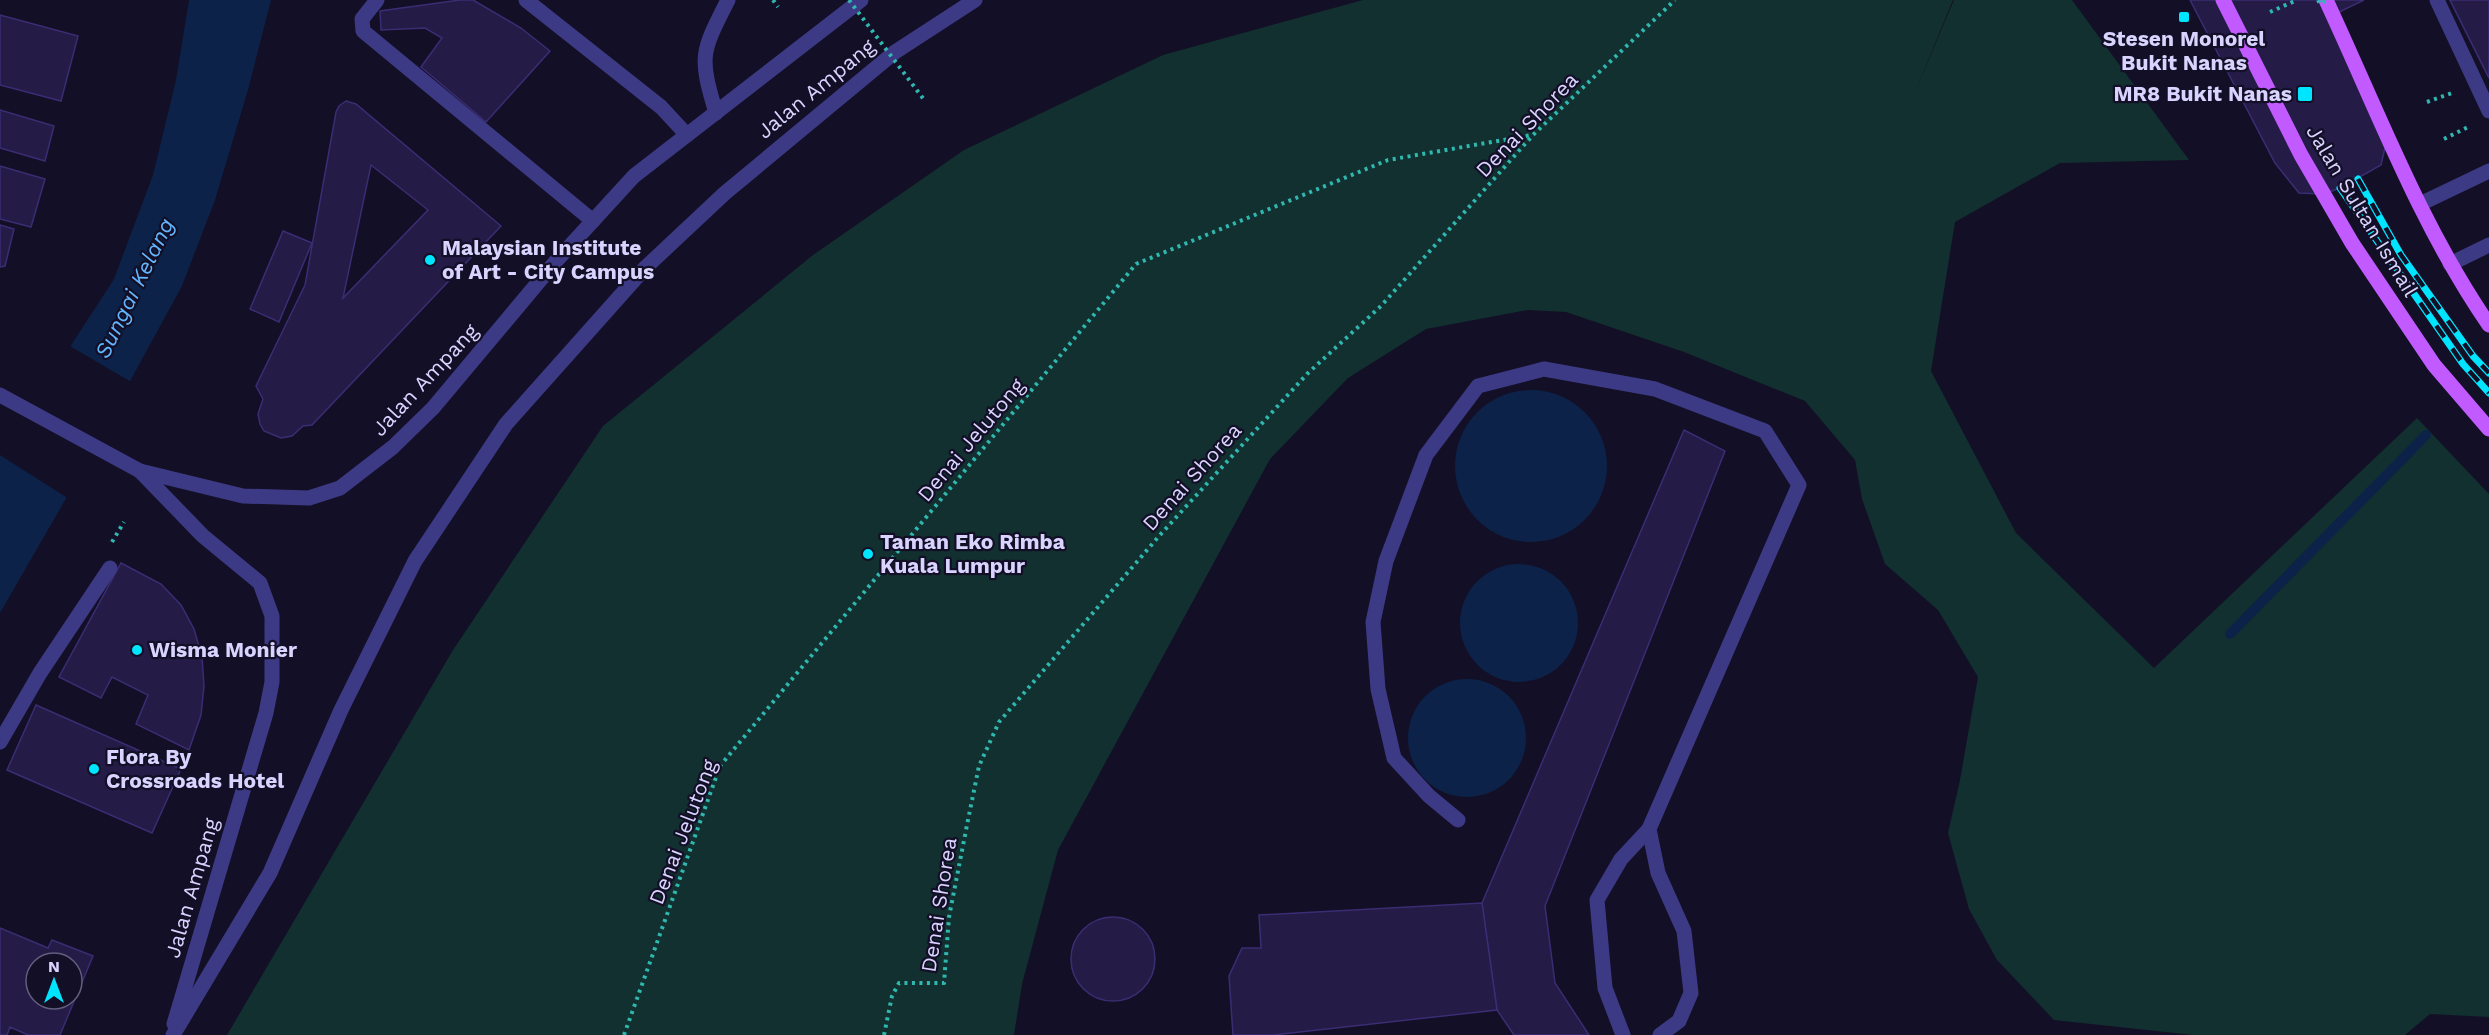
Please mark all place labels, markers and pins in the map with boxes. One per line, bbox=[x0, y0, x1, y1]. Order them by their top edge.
marker: Stesen Monorel Bukit Nanas bbox=[2177, 10, 2191, 24]
place label: Stesen Monorel Bukit Nanas bbox=[2103, 26, 2265, 75]
place label: MR8 Bukit Nanas bbox=[2113, 81, 2292, 106]
marker: MR8 Bukit Nanas bbox=[2296, 85, 2314, 103]
place label: Malaysian Institute of Art - City Campus bbox=[442, 235, 654, 284]
marker: Malaysian Institute of Art - City Campus bbox=[423, 253, 437, 267]
place label: Taman Eko Rimba Kuala Lumpur bbox=[880, 529, 1066, 578]
marker: Taman Eko Rimba Kuala Lumpur bbox=[861, 547, 875, 561]
place label: Wisma Monier bbox=[149, 637, 297, 662]
marker: Wisma Monier bbox=[130, 643, 144, 657]
place label: Flora By Crossroads Hotel bbox=[106, 744, 284, 793]
marker: Flora By Crossroads Hotel bbox=[87, 762, 101, 776]

